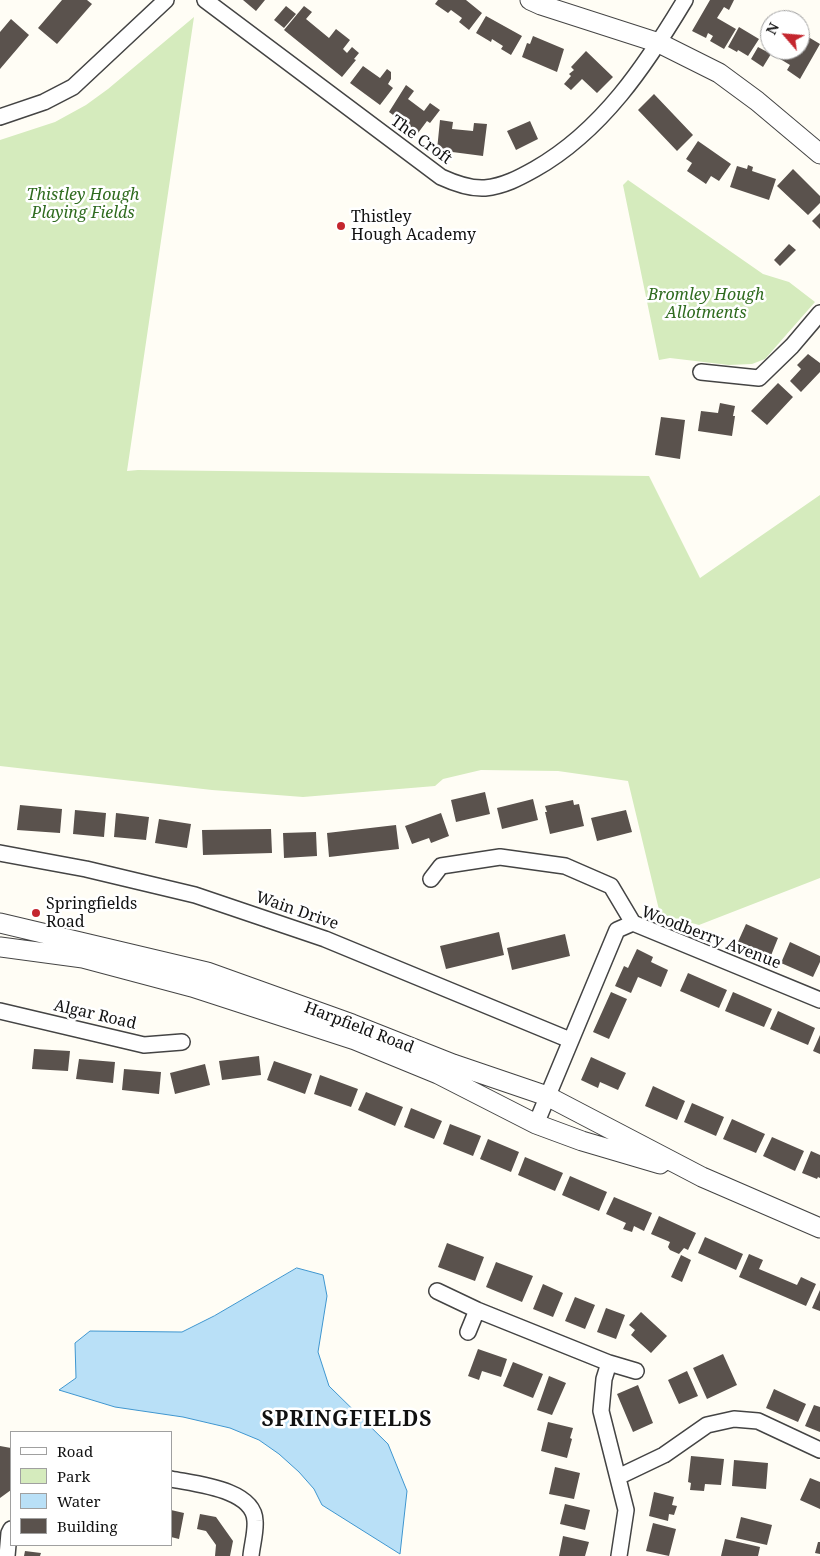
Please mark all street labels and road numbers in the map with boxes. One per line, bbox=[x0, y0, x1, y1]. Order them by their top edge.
street label: The Croft bbox=[387, 111, 455, 169]
street label: Wain Drive bbox=[253, 888, 341, 934]
street label: Woodberry Avenue bbox=[639, 903, 783, 973]
street label: Algar Road bbox=[52, 996, 138, 1034]
street label: Harpfield Road bbox=[302, 998, 416, 1058]

